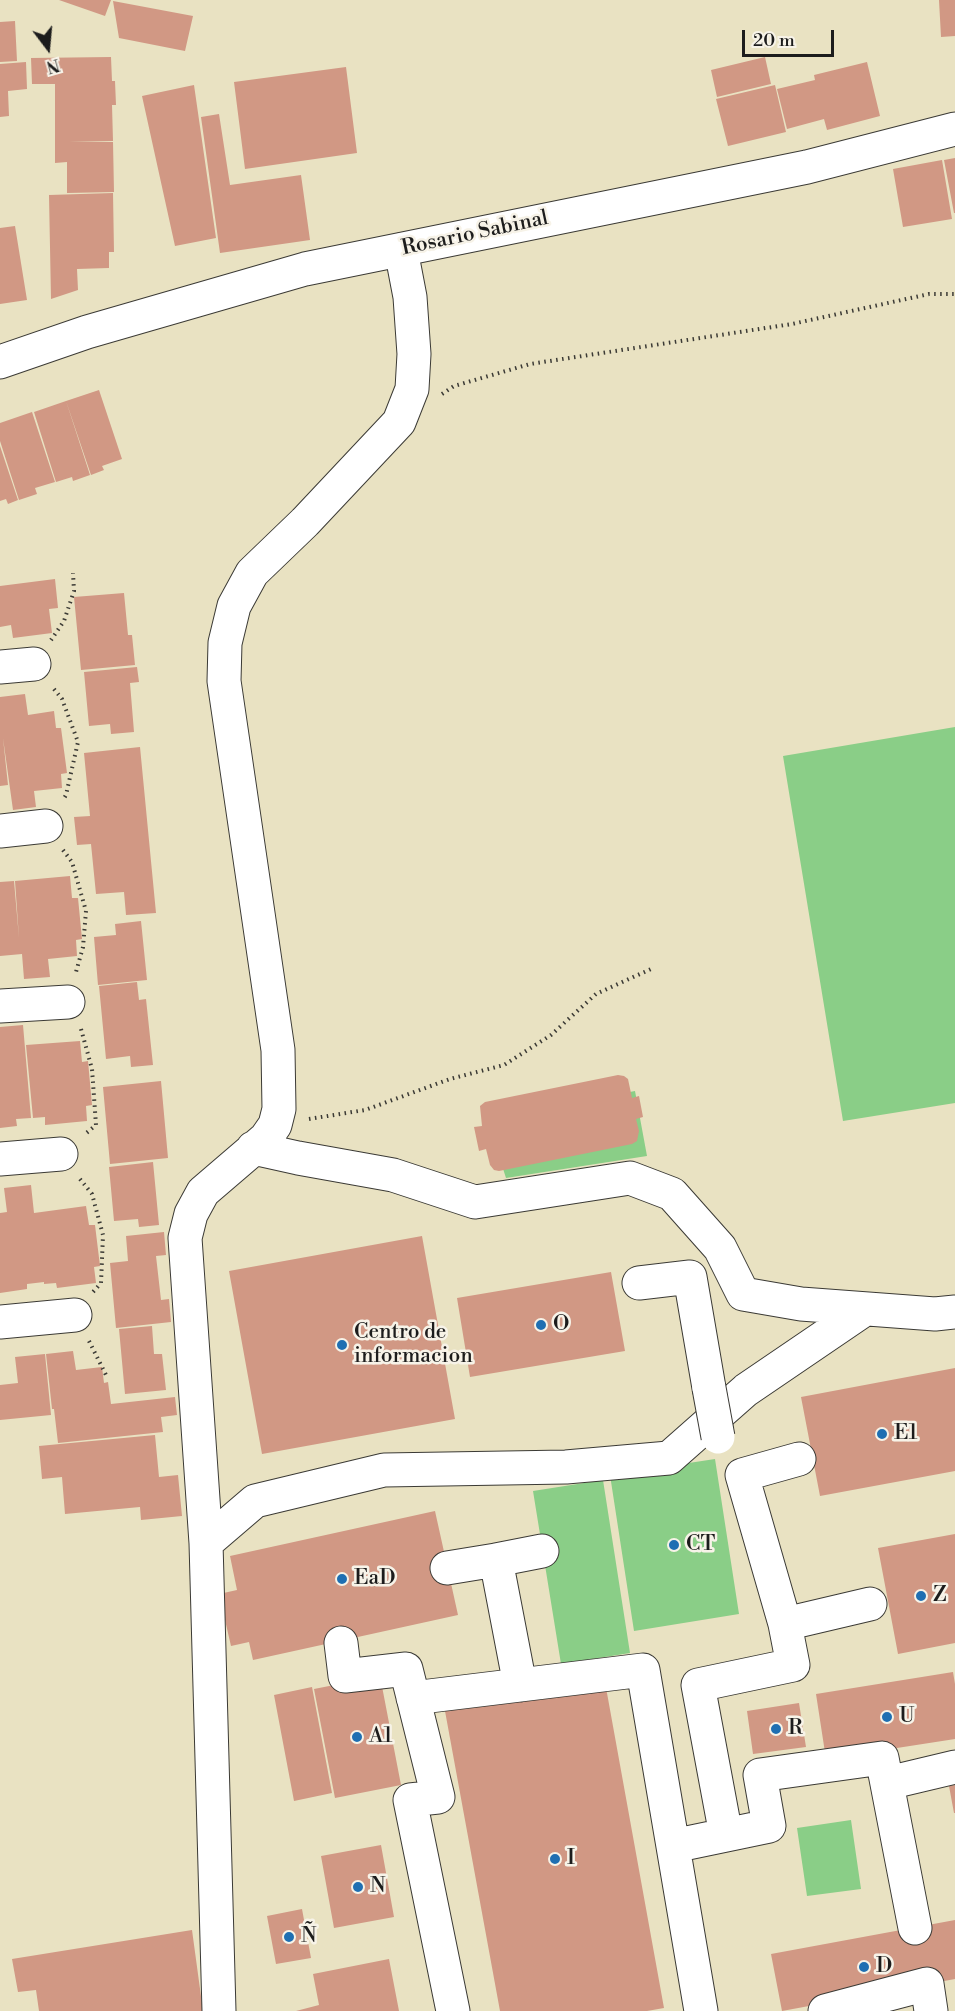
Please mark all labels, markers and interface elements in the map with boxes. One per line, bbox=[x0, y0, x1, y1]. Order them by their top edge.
north arrow bbox=[18, 18, 78, 78]
scale bar bbox=[745, 18, 836, 56]
text: 20 m bbox=[753, 29, 795, 52]
text: N bbox=[44, 54, 62, 77]
street label: Rosario Sabinal bbox=[399, 206, 551, 262]
place label: O bbox=[553, 1312, 569, 1338]
marker: O bbox=[534, 1318, 548, 1332]
place label: Centro de informacion bbox=[354, 1320, 473, 1370]
marker: Centro de informacion bbox=[335, 1338, 349, 1352]
place label: E1 bbox=[894, 1421, 918, 1447]
marker: E1 bbox=[875, 1427, 889, 1441]
place label: CT bbox=[686, 1532, 715, 1558]
marker: CT bbox=[667, 1538, 681, 1552]
place label: EaD bbox=[354, 1566, 395, 1592]
marker: EaD bbox=[335, 1572, 349, 1586]
place label: Z bbox=[933, 1583, 947, 1609]
marker: Z bbox=[914, 1589, 928, 1603]
place label: U bbox=[899, 1704, 914, 1730]
marker: U bbox=[880, 1710, 894, 1724]
place label: R bbox=[788, 1716, 803, 1742]
marker: R bbox=[769, 1722, 783, 1736]
place label: A1 bbox=[369, 1724, 392, 1750]
marker: A1 bbox=[350, 1730, 364, 1744]
place label: I bbox=[567, 1846, 575, 1872]
marker: I bbox=[548, 1852, 562, 1866]
place label: N bbox=[370, 1874, 386, 1900]
marker: N bbox=[351, 1880, 365, 1894]
place label: Ñ bbox=[301, 1924, 317, 1950]
marker: Ñ bbox=[282, 1930, 296, 1944]
place label: D bbox=[876, 1954, 892, 1980]
marker: D bbox=[857, 1960, 871, 1974]

